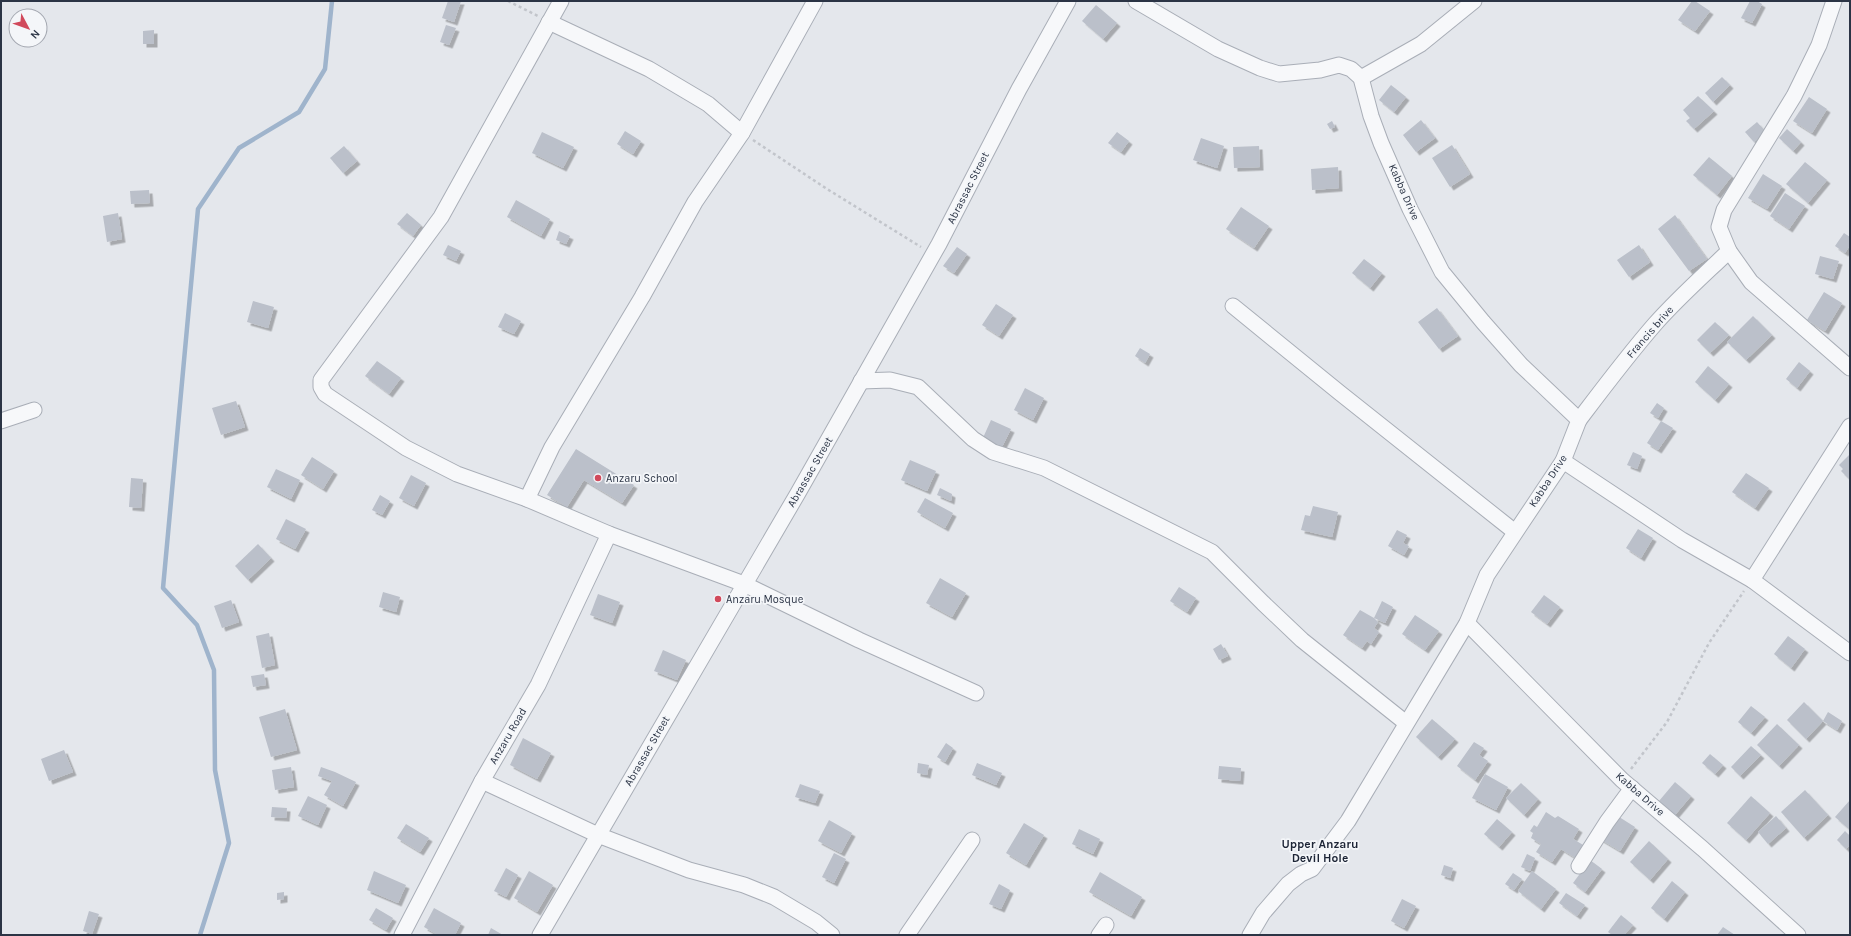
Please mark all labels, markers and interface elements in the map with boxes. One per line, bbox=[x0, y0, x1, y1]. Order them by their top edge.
north arrow bbox=[8, 8, 48, 48]
text: N bbox=[28, 27, 43, 41]
street label: Abrassac Street bbox=[944, 150, 992, 226]
street label: Kabba Drive bbox=[1386, 162, 1422, 222]
street label: Francis brive bbox=[1624, 303, 1676, 361]
street label: Abrassac Street bbox=[785, 435, 835, 509]
street label: Kabba Drive bbox=[1526, 452, 1570, 510]
place label: Anzaru School bbox=[606, 472, 678, 485]
marker: Anzaru School bbox=[593, 473, 603, 483]
place label: Anzaru Mosque bbox=[726, 593, 804, 606]
marker: Anzaru Mosque bbox=[713, 594, 723, 604]
street label: Anzaru Road bbox=[487, 706, 529, 766]
street label: Abrassac Street bbox=[622, 714, 672, 788]
street label: Kabba Drive bbox=[1613, 769, 1667, 819]
district label: Upper Anzaru Devil Hole bbox=[1281, 837, 1359, 865]

